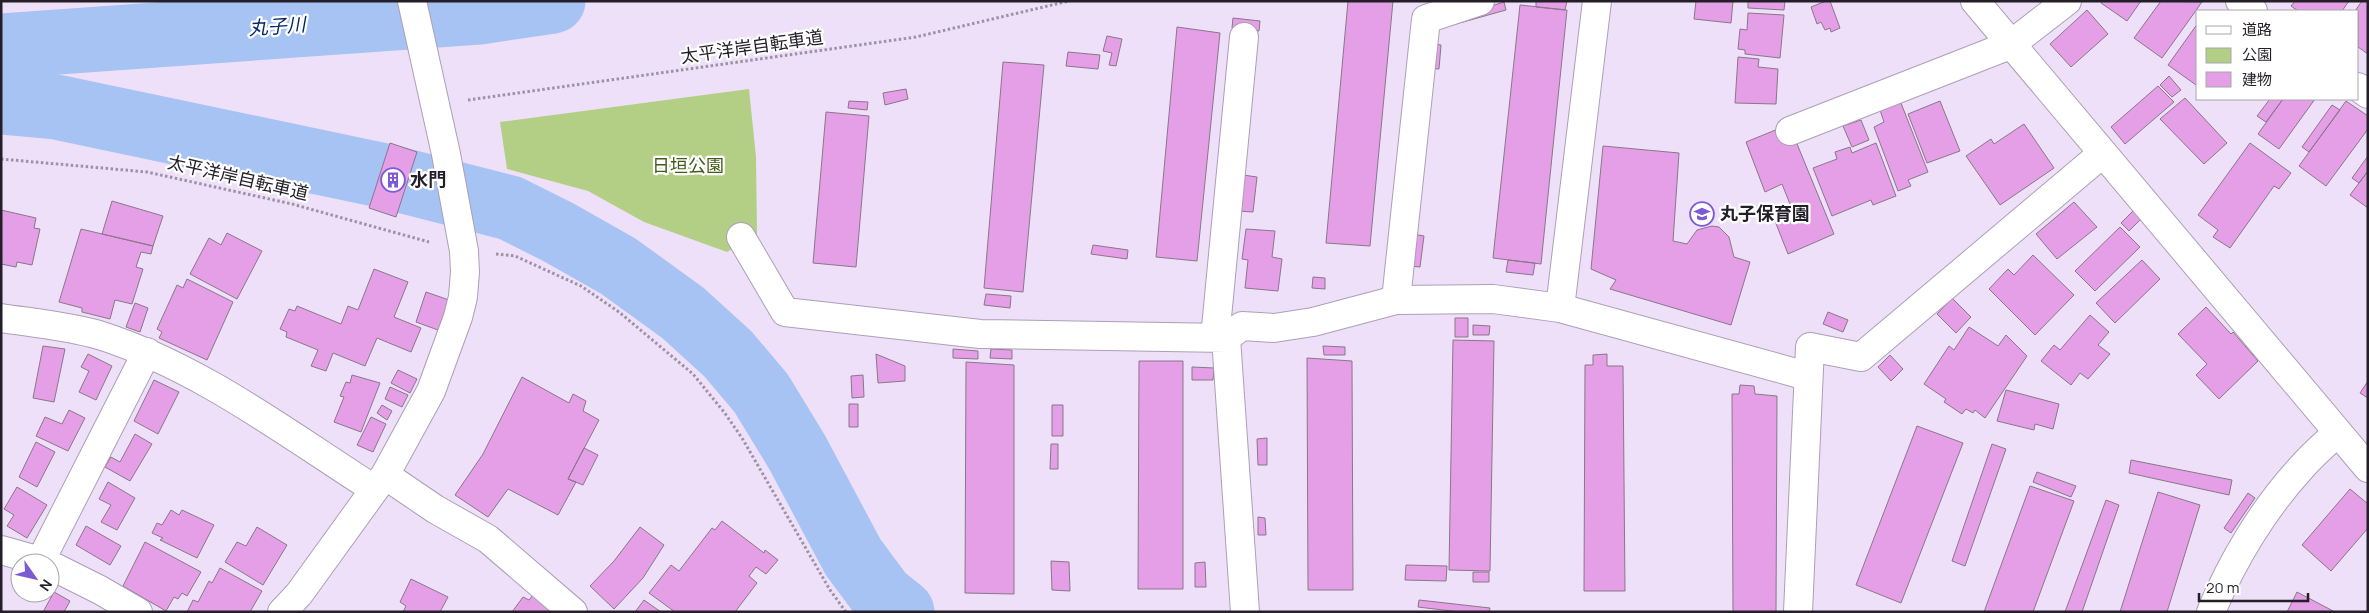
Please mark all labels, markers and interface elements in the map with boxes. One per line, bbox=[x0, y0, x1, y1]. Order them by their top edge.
legend bbox=[2196, 10, 2359, 100]
water label: 丸子川 bbox=[248, 11, 308, 41]
text: 道路 bbox=[2242, 19, 2272, 40]
street label: 太平洋岸自転車道 bbox=[679, 24, 825, 68]
text: 公園 bbox=[2242, 44, 2272, 65]
text: 建物 bbox=[2242, 69, 2272, 90]
street label: 太平洋岸自転車道 bbox=[165, 149, 311, 205]
park label: 日垣公園 bbox=[652, 153, 724, 177]
building icon: 水門 bbox=[380, 167, 406, 193]
place label: 水門 bbox=[410, 167, 446, 191]
school or university icon: 丸子保育園 bbox=[1689, 201, 1715, 227]
place label: 丸子保育園 bbox=[1720, 201, 1810, 225]
north arrow bbox=[10, 553, 60, 603]
scale bar bbox=[2199, 570, 2308, 602]
text: N bbox=[36, 576, 57, 595]
text: 20 m bbox=[2206, 577, 2239, 598]

